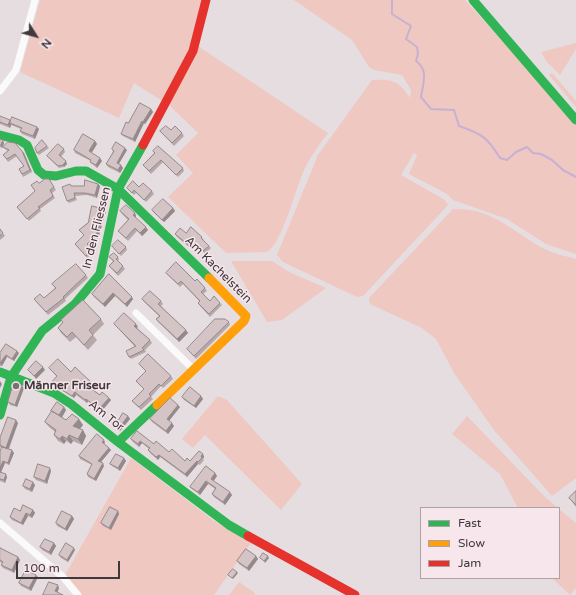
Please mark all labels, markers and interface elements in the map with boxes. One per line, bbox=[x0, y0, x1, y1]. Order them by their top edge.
north arrow bbox=[16, 16, 56, 56]
text: N bbox=[38, 36, 54, 51]
street label: In den Fliessen bbox=[80, 185, 114, 271]
street label: Am Kachelstein bbox=[182, 234, 254, 306]
place label: Männer Friseur bbox=[24, 379, 110, 393]
marker: Männer Friseur bbox=[11, 381, 21, 391]
street label: Am Tor bbox=[85, 397, 127, 435]
legend bbox=[420, 507, 560, 579]
text: Fast bbox=[458, 516, 481, 530]
text: Slow bbox=[458, 536, 485, 550]
scale bar bbox=[18, 553, 122, 579]
text: Jam bbox=[458, 556, 481, 570]
text: 100 m bbox=[23, 561, 60, 575]

